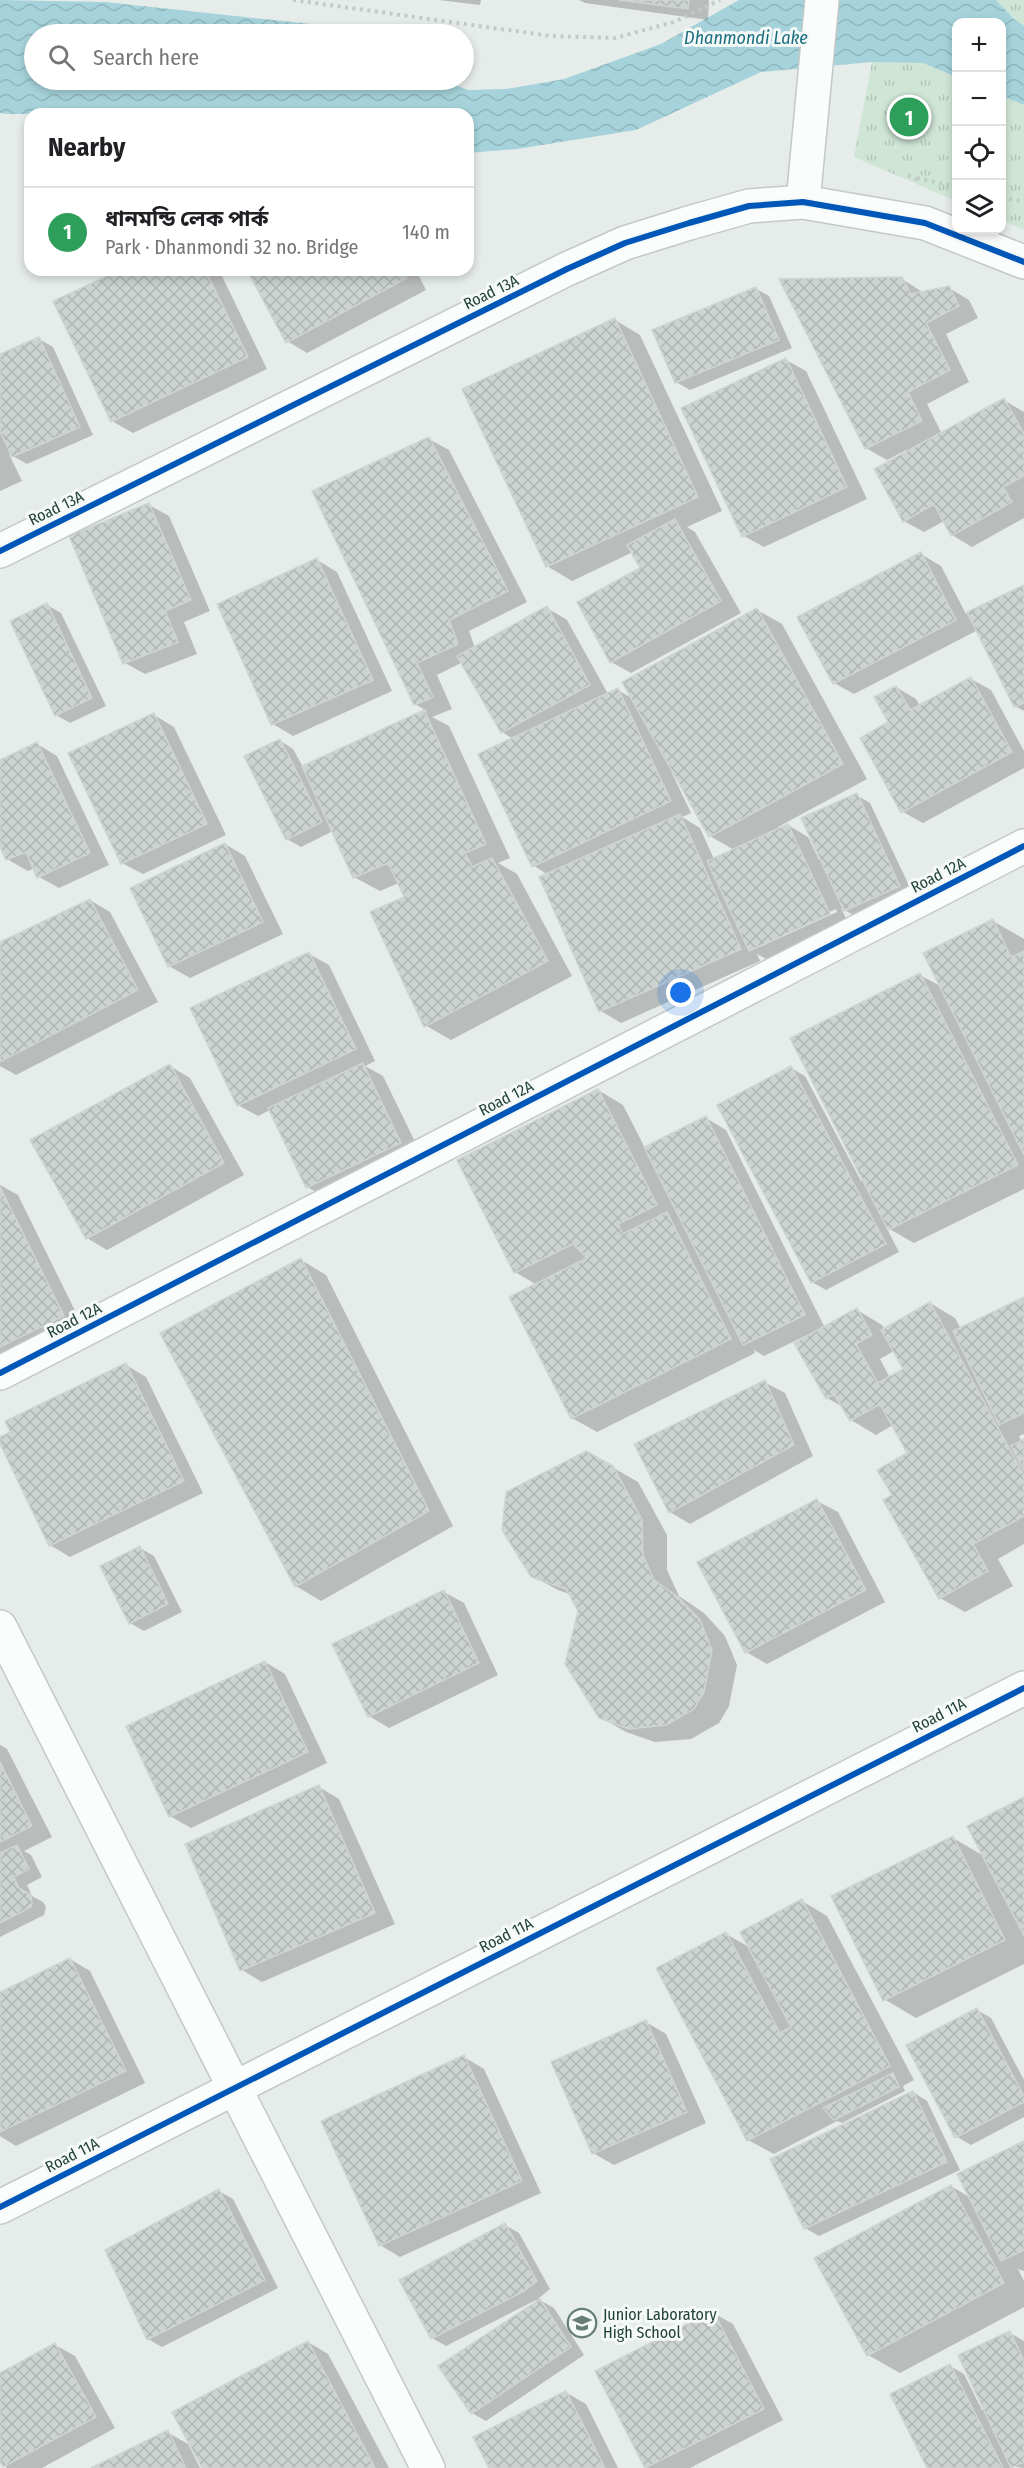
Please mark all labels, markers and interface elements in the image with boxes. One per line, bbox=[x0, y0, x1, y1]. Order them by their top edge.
map controls bbox=[952, 18, 1006, 234]
button: + bbox=[952, 18, 1006, 72]
search box bbox=[24, 24, 474, 90]
water label: Dhanmondi Lake bbox=[684, 27, 808, 49]
icon: search bbox=[45, 41, 78, 74]
text: Search here bbox=[93, 44, 199, 71]
button: − bbox=[952, 72, 1006, 126]
pin: 1 bbox=[890, 94, 928, 140]
button: locate bbox=[952, 126, 1006, 180]
text: Nearby bbox=[48, 132, 125, 163]
button: layers bbox=[952, 180, 1006, 234]
text: ধানমন্ডি লেক পার্ক bbox=[105, 205, 268, 232]
text: 1 bbox=[63, 220, 72, 244]
text: 140 m bbox=[402, 220, 450, 244]
text: Park · Dhanmondi 32 no. Bridge bbox=[105, 235, 358, 259]
street label: Road 13A bbox=[460, 270, 522, 313]
street label: Road 13A bbox=[25, 486, 87, 529]
street label: Road 12A bbox=[908, 853, 969, 897]
your location bbox=[666, 978, 695, 1007]
street label: Road 12A bbox=[476, 1076, 537, 1120]
street label: Road 12A bbox=[44, 1298, 105, 1342]
street label: Road 11A bbox=[909, 1693, 969, 1737]
street label: Road 11A bbox=[476, 1913, 536, 1957]
street label: Road 11A bbox=[42, 2133, 102, 2177]
place label: Junior Laboratory High School bbox=[603, 2305, 718, 2342]
school or university icon: Junior Laboratory High School bbox=[566, 2307, 598, 2339]

